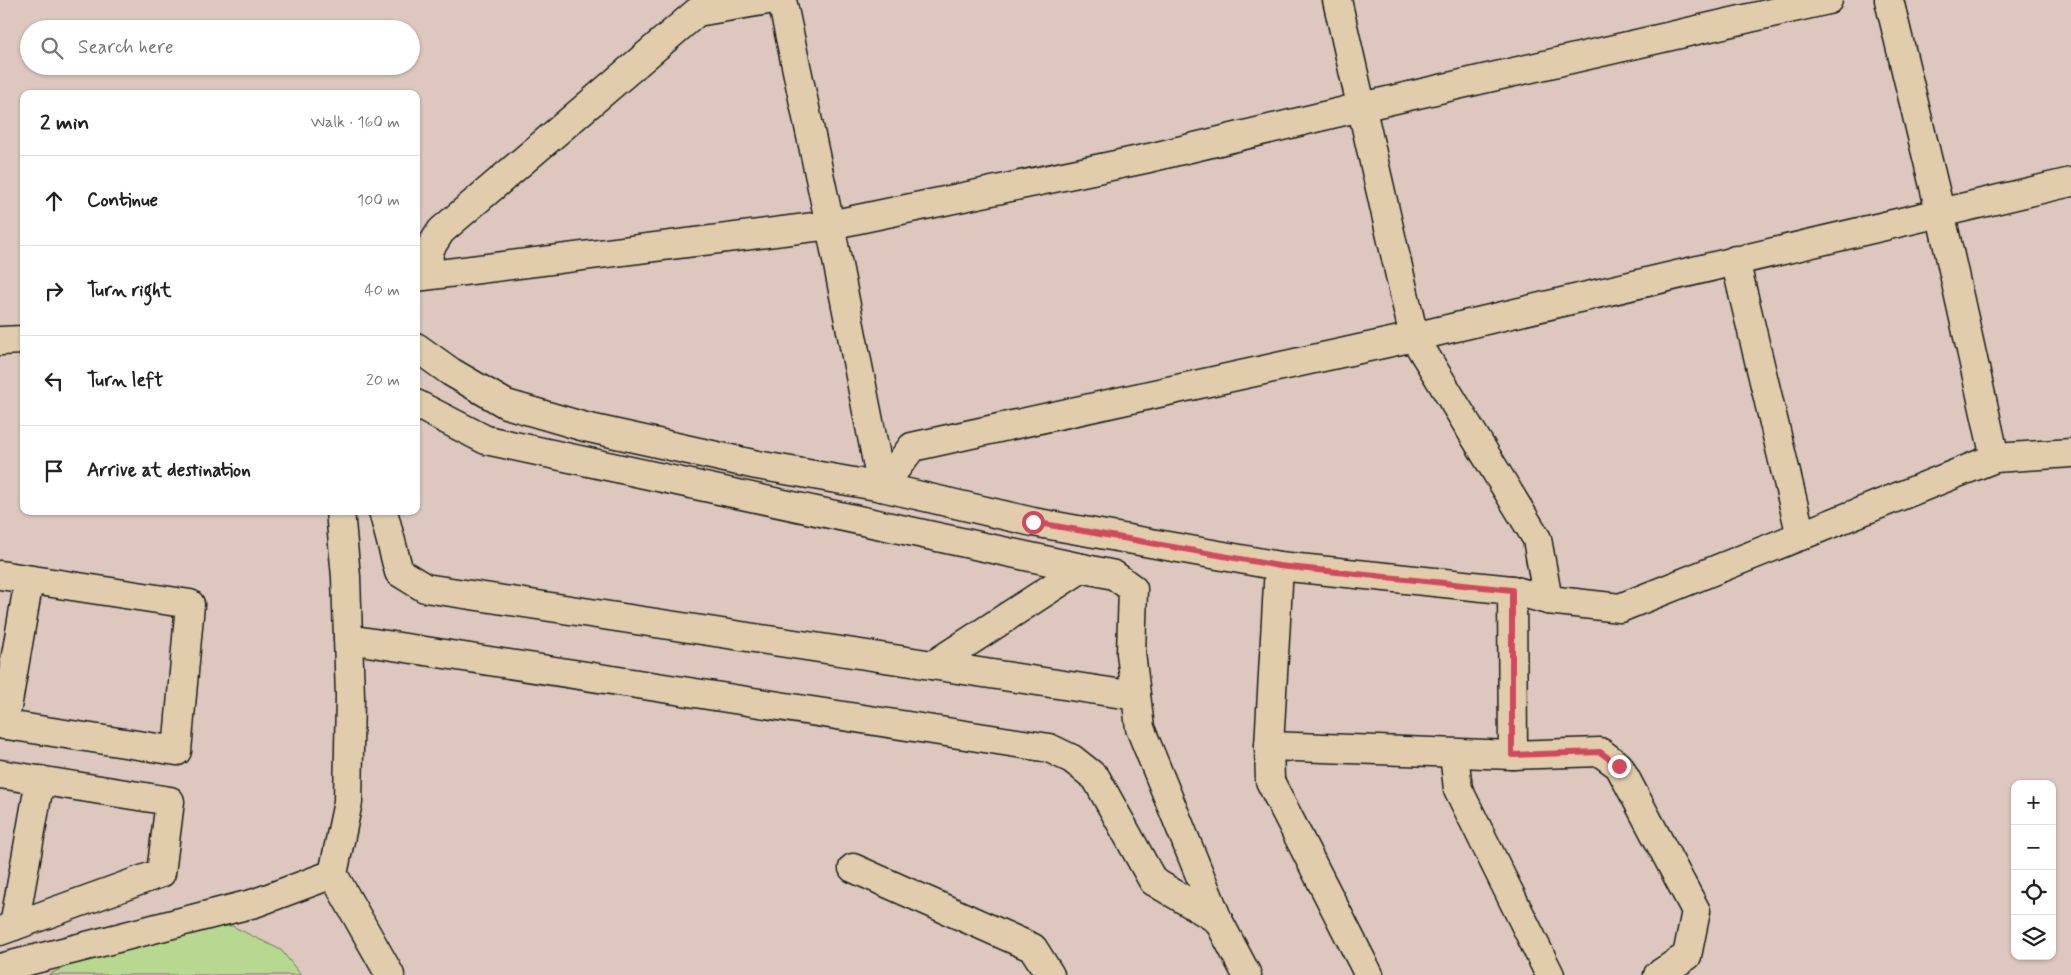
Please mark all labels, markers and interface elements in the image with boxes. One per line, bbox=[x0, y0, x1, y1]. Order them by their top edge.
search box bbox=[20, 20, 420, 75]
icon: search bbox=[38, 34, 66, 62]
text: Search here bbox=[78, 35, 174, 60]
text: 2 min bbox=[40, 109, 89, 137]
text: Walk · 160 m bbox=[310, 112, 400, 133]
icon: ahead bbox=[40, 187, 68, 215]
text: Continue bbox=[87, 188, 158, 213]
text: 100 m bbox=[357, 190, 400, 211]
icon: right bbox=[40, 277, 68, 305]
text: Turn right bbox=[87, 278, 171, 303]
text: 40 m bbox=[364, 280, 400, 301]
icon: left bbox=[40, 367, 68, 395]
text: Turn left bbox=[87, 368, 163, 393]
text: 20 m bbox=[366, 370, 400, 391]
icon: arrive bbox=[40, 457, 68, 485]
text: Arrive at destination bbox=[87, 458, 251, 483]
route start bbox=[1022, 511, 1045, 534]
route end bbox=[1608, 755, 1631, 778]
map controls bbox=[2011, 780, 2056, 960]
button: + bbox=[2011, 780, 2056, 825]
button: − bbox=[2011, 825, 2056, 870]
button: locate bbox=[2011, 870, 2056, 915]
button: layers bbox=[2011, 915, 2056, 960]

